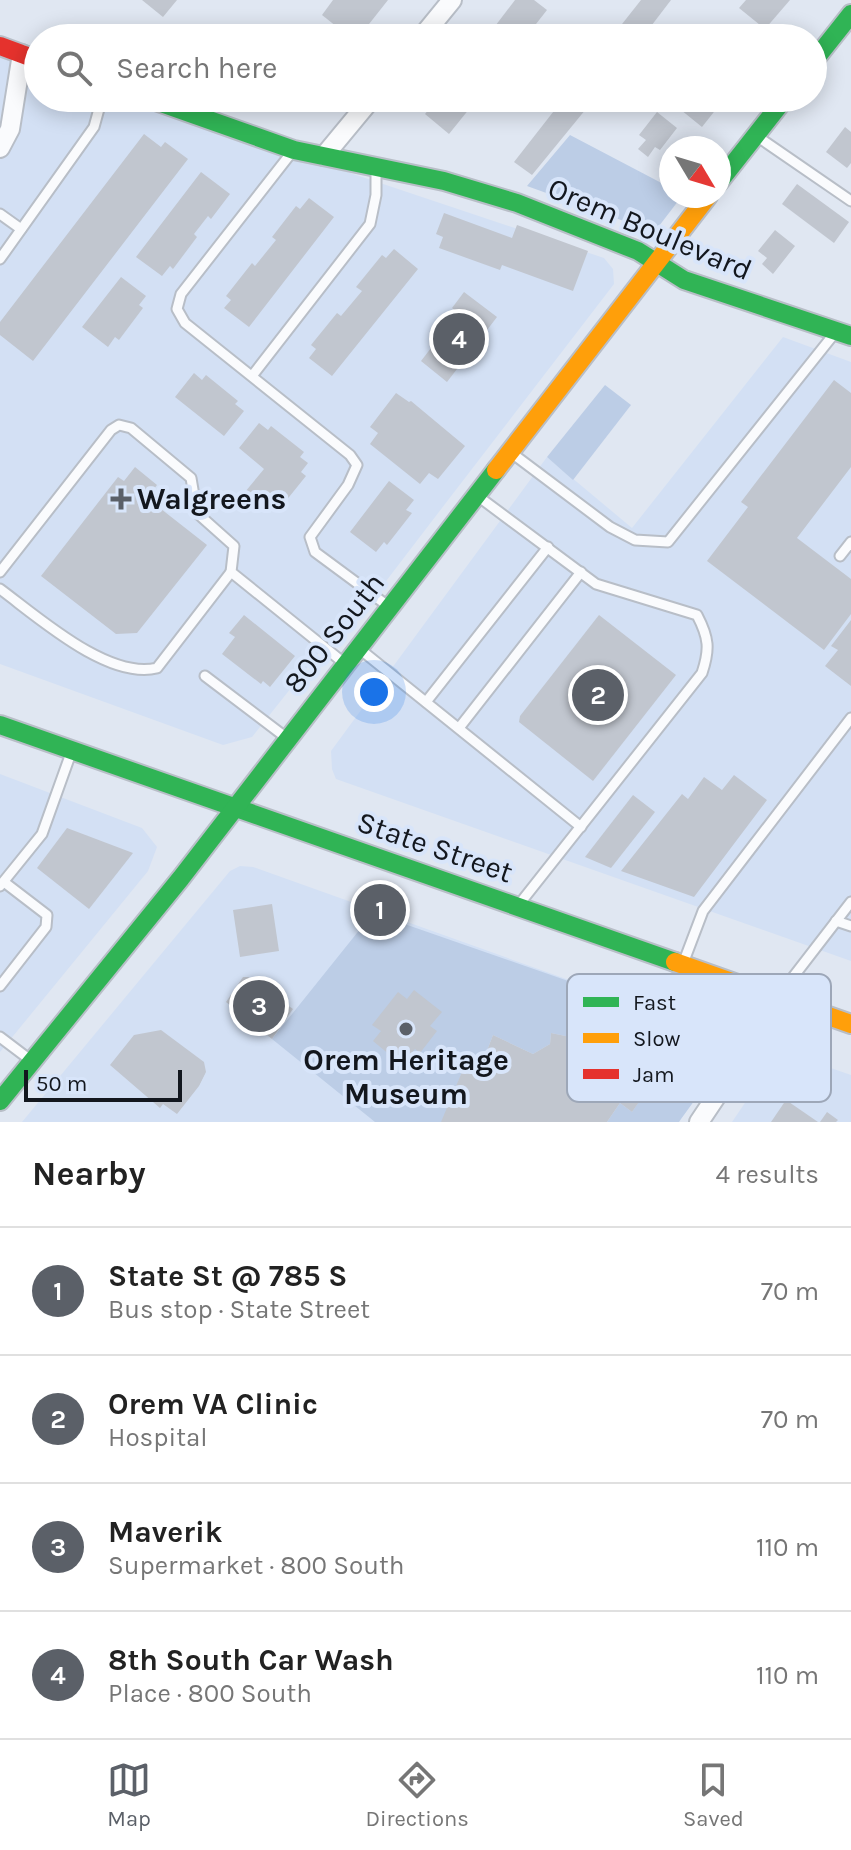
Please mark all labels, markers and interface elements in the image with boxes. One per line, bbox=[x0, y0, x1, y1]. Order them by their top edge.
search box bbox=[24, 24, 827, 112]
icon: search bbox=[52, 46, 96, 90]
text: Search here bbox=[116, 50, 277, 86]
north arrow bbox=[659, 136, 731, 208]
street label: Orem Boulevard bbox=[543, 170, 757, 288]
pin: 4 bbox=[433, 309, 485, 369]
place label: Walgreens bbox=[137, 481, 286, 517]
marker: Walgreens bbox=[112, 490, 130, 508]
street label: 800 South bbox=[276, 565, 392, 701]
pin: 2 bbox=[572, 665, 624, 725]
your location bbox=[354, 672, 394, 712]
street label: State Street bbox=[353, 804, 517, 890]
pin: 1 bbox=[354, 880, 406, 940]
legend bbox=[567, 974, 831, 1102]
pin: 3 bbox=[233, 976, 285, 1036]
text: Fast bbox=[633, 990, 676, 1016]
marker: Orem Heritage Museum bbox=[397, 1020, 415, 1038]
text: Slow bbox=[633, 1026, 680, 1052]
place label: Orem Heritage Museum bbox=[303, 1042, 509, 1112]
text: Jam bbox=[633, 1062, 675, 1088]
scale bar bbox=[24, 1066, 182, 1102]
text: 50 m bbox=[36, 1071, 87, 1097]
text: Nearby bbox=[32, 1154, 146, 1194]
text: 4 results bbox=[715, 1159, 819, 1190]
text: State St @ 785 S bbox=[108, 1258, 347, 1294]
text: 1 bbox=[53, 1276, 63, 1307]
text: 70 m bbox=[761, 1276, 819, 1307]
text: Bus stop · State Street bbox=[108, 1294, 370, 1325]
text: Orem VA Clinic bbox=[108, 1386, 318, 1422]
text: 2 bbox=[50, 1404, 66, 1435]
text: 70 m bbox=[761, 1404, 819, 1435]
text: Hospital bbox=[108, 1422, 208, 1453]
text: Maverik bbox=[108, 1514, 223, 1550]
text: 3 bbox=[50, 1532, 66, 1563]
text: 110 m bbox=[756, 1532, 819, 1563]
text: Supermarket · 800 South bbox=[108, 1550, 404, 1581]
text: 8th South Car Wash bbox=[108, 1642, 394, 1678]
text: 4 bbox=[50, 1660, 66, 1691]
text: 110 m bbox=[756, 1660, 819, 1691]
text: Place · 800 South bbox=[108, 1678, 312, 1709]
tab: Map bbox=[107, 1758, 151, 1832]
tab: Directions bbox=[365, 1758, 469, 1832]
tab: Saved bbox=[683, 1758, 744, 1832]

